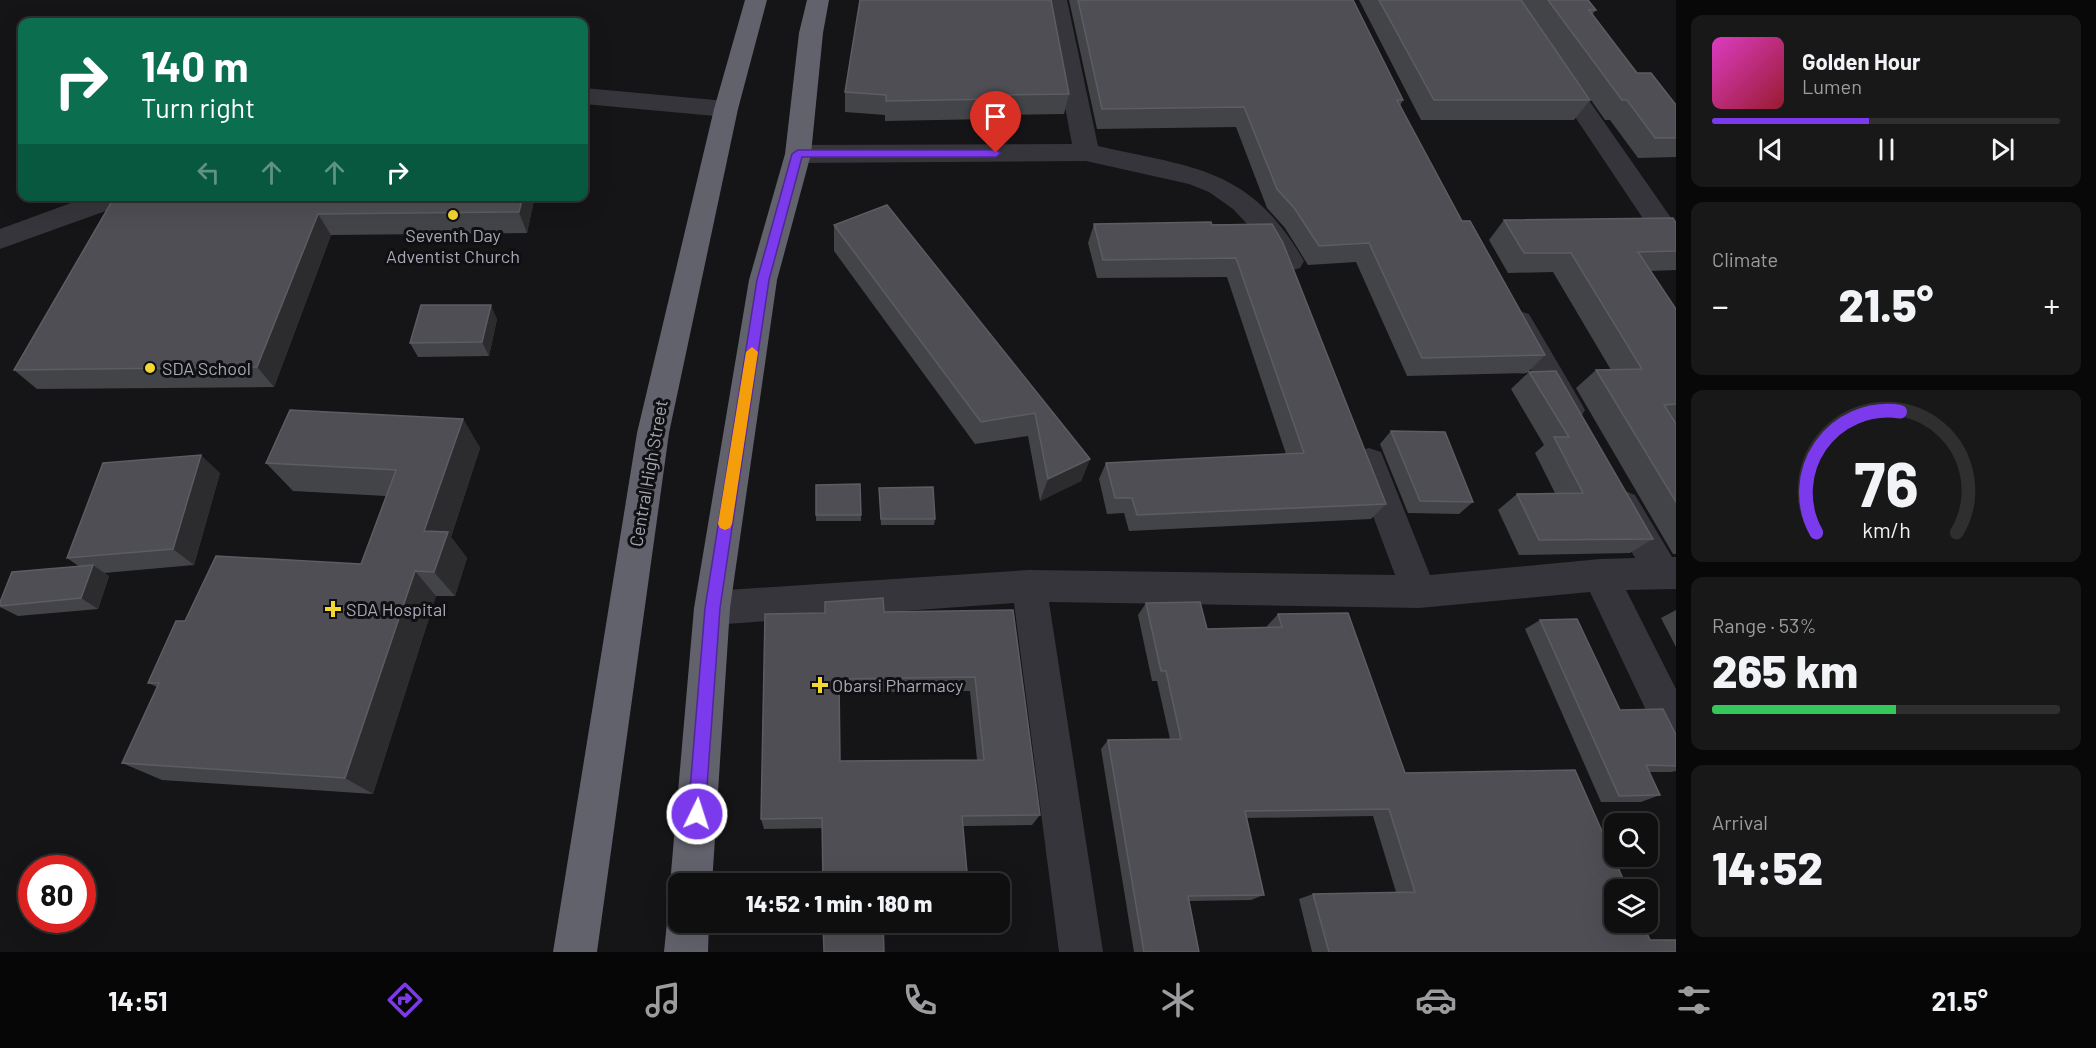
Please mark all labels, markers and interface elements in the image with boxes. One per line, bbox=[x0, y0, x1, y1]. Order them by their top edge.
text: 140 m bbox=[141, 40, 249, 90]
icon: right bbox=[42, 42, 120, 120]
text: Golden Hour bbox=[1802, 48, 1920, 74]
text: Lumen bbox=[1802, 74, 1862, 98]
text: Turn right bbox=[141, 91, 255, 123]
pin bbox=[970, 91, 1021, 153]
icon: arrive bbox=[979, 100, 1012, 133]
icon: previous bbox=[1754, 133, 1787, 166]
icon: pause bbox=[1870, 133, 1903, 166]
icon: next bbox=[1986, 133, 2019, 166]
icon: left bbox=[192, 156, 225, 189]
icon: ahead bbox=[255, 156, 288, 189]
icon: ahead bbox=[318, 156, 351, 189]
icon: right bbox=[381, 156, 414, 189]
marker: Seventh Day Adventist Church bbox=[446, 208, 460, 222]
place label: Seventh Day Adventist Church bbox=[386, 224, 520, 267]
text: Climate bbox=[1712, 247, 1778, 271]
text: 21.5° bbox=[1839, 277, 1933, 331]
text: − bbox=[1712, 285, 1729, 325]
text: + bbox=[2044, 285, 2060, 325]
place label: SDA School bbox=[162, 357, 251, 379]
marker: SDA School bbox=[143, 361, 157, 375]
street label: Central High Street bbox=[624, 398, 672, 548]
text: 76 bbox=[1854, 445, 1918, 519]
text: km/h bbox=[1862, 517, 1910, 542]
place label: SDA Hospital bbox=[346, 598, 446, 620]
marker: SDA Hospital bbox=[324, 600, 342, 618]
text: Range · 53% bbox=[1712, 613, 1816, 637]
text: 265 km bbox=[1712, 643, 1858, 697]
place label: Obarsi Pharmacy bbox=[832, 674, 963, 696]
marker: Obarsi Pharmacy bbox=[813, 678, 827, 692]
position arrow bbox=[665, 782, 729, 846]
text: Arrival bbox=[1712, 810, 1768, 834]
map controls bbox=[1604, 813, 1658, 933]
button: search bbox=[1604, 813, 1658, 867]
text: 14:52 bbox=[1712, 840, 1823, 894]
speed limit sign: 80 bbox=[18, 855, 96, 933]
button: layers bbox=[1604, 879, 1658, 933]
text: 14:52 · 1 min · 180 m bbox=[746, 890, 932, 916]
icon: directions bbox=[384, 979, 426, 1021]
icon: music bbox=[642, 979, 684, 1021]
icon: phone bbox=[899, 979, 941, 1021]
icon: climate bbox=[1157, 979, 1199, 1021]
icon: car bbox=[1415, 979, 1457, 1021]
icon: filters bbox=[1673, 979, 1715, 1021]
text: 14:51 bbox=[108, 984, 168, 1016]
text: 21.5° bbox=[1931, 984, 1988, 1016]

